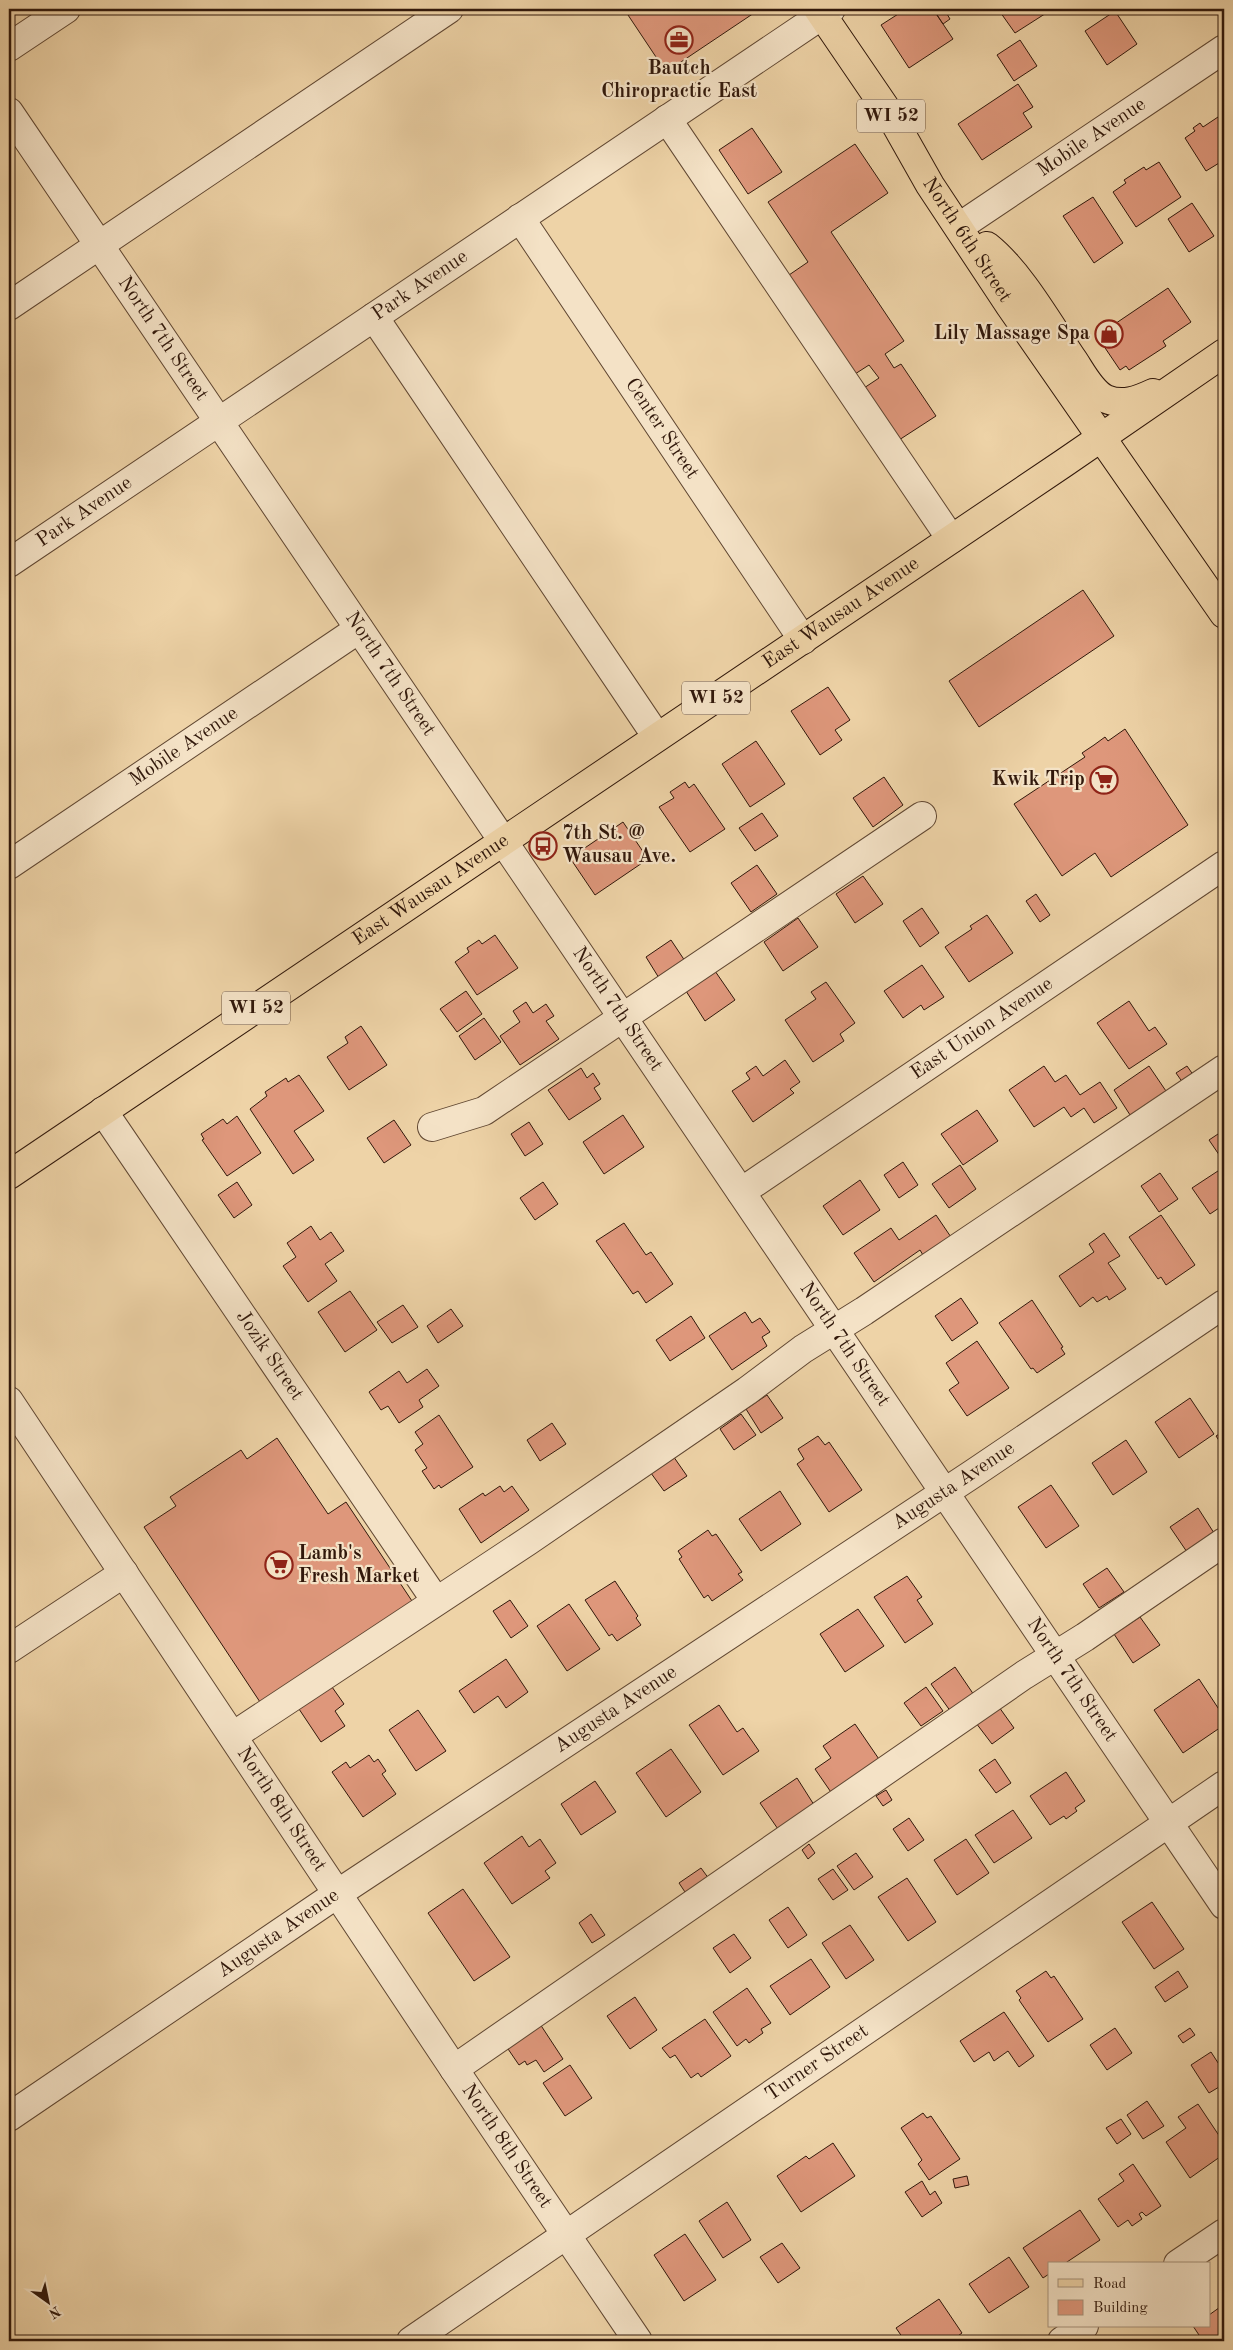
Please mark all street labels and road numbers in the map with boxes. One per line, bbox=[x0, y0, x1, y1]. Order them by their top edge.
street label: Mobile Avenue bbox=[1034, 94, 1150, 181]
road number: WI 52 bbox=[857, 100, 925, 132]
street label: North 6th Street bbox=[918, 174, 1015, 306]
street label: Park Avenue bbox=[369, 247, 472, 325]
street label: North 7th Street bbox=[114, 273, 212, 405]
street label: Center Street bbox=[621, 375, 702, 483]
street label: Park Avenue bbox=[33, 473, 136, 551]
street label: East Wausau Avenue bbox=[759, 554, 923, 673]
street label: North 7th Street bbox=[341, 608, 439, 740]
road number: WI 52 bbox=[682, 681, 750, 714]
street label: Mobile Avenue bbox=[126, 703, 242, 791]
street label: East Wausau Avenue bbox=[349, 831, 513, 950]
street label: North 7th Street bbox=[568, 944, 666, 1075]
street label: East Union Avenue bbox=[907, 974, 1057, 1084]
road number: WI 52 bbox=[222, 991, 290, 1024]
street label: North 7th Street bbox=[795, 1279, 893, 1410]
street label: Jozik Street bbox=[232, 1307, 307, 1404]
street label: Augusta Avenue bbox=[889, 1438, 1018, 1534]
street label: North 7th Street bbox=[1022, 1614, 1120, 1746]
street label: Augusta Avenue bbox=[551, 1662, 681, 1757]
street label: North 8th Street bbox=[233, 1744, 330, 1876]
street label: Augusta Avenue bbox=[214, 1885, 343, 1982]
street label: Turner Street bbox=[762, 2021, 872, 2105]
street label: North 8th Street bbox=[457, 2081, 555, 2212]

